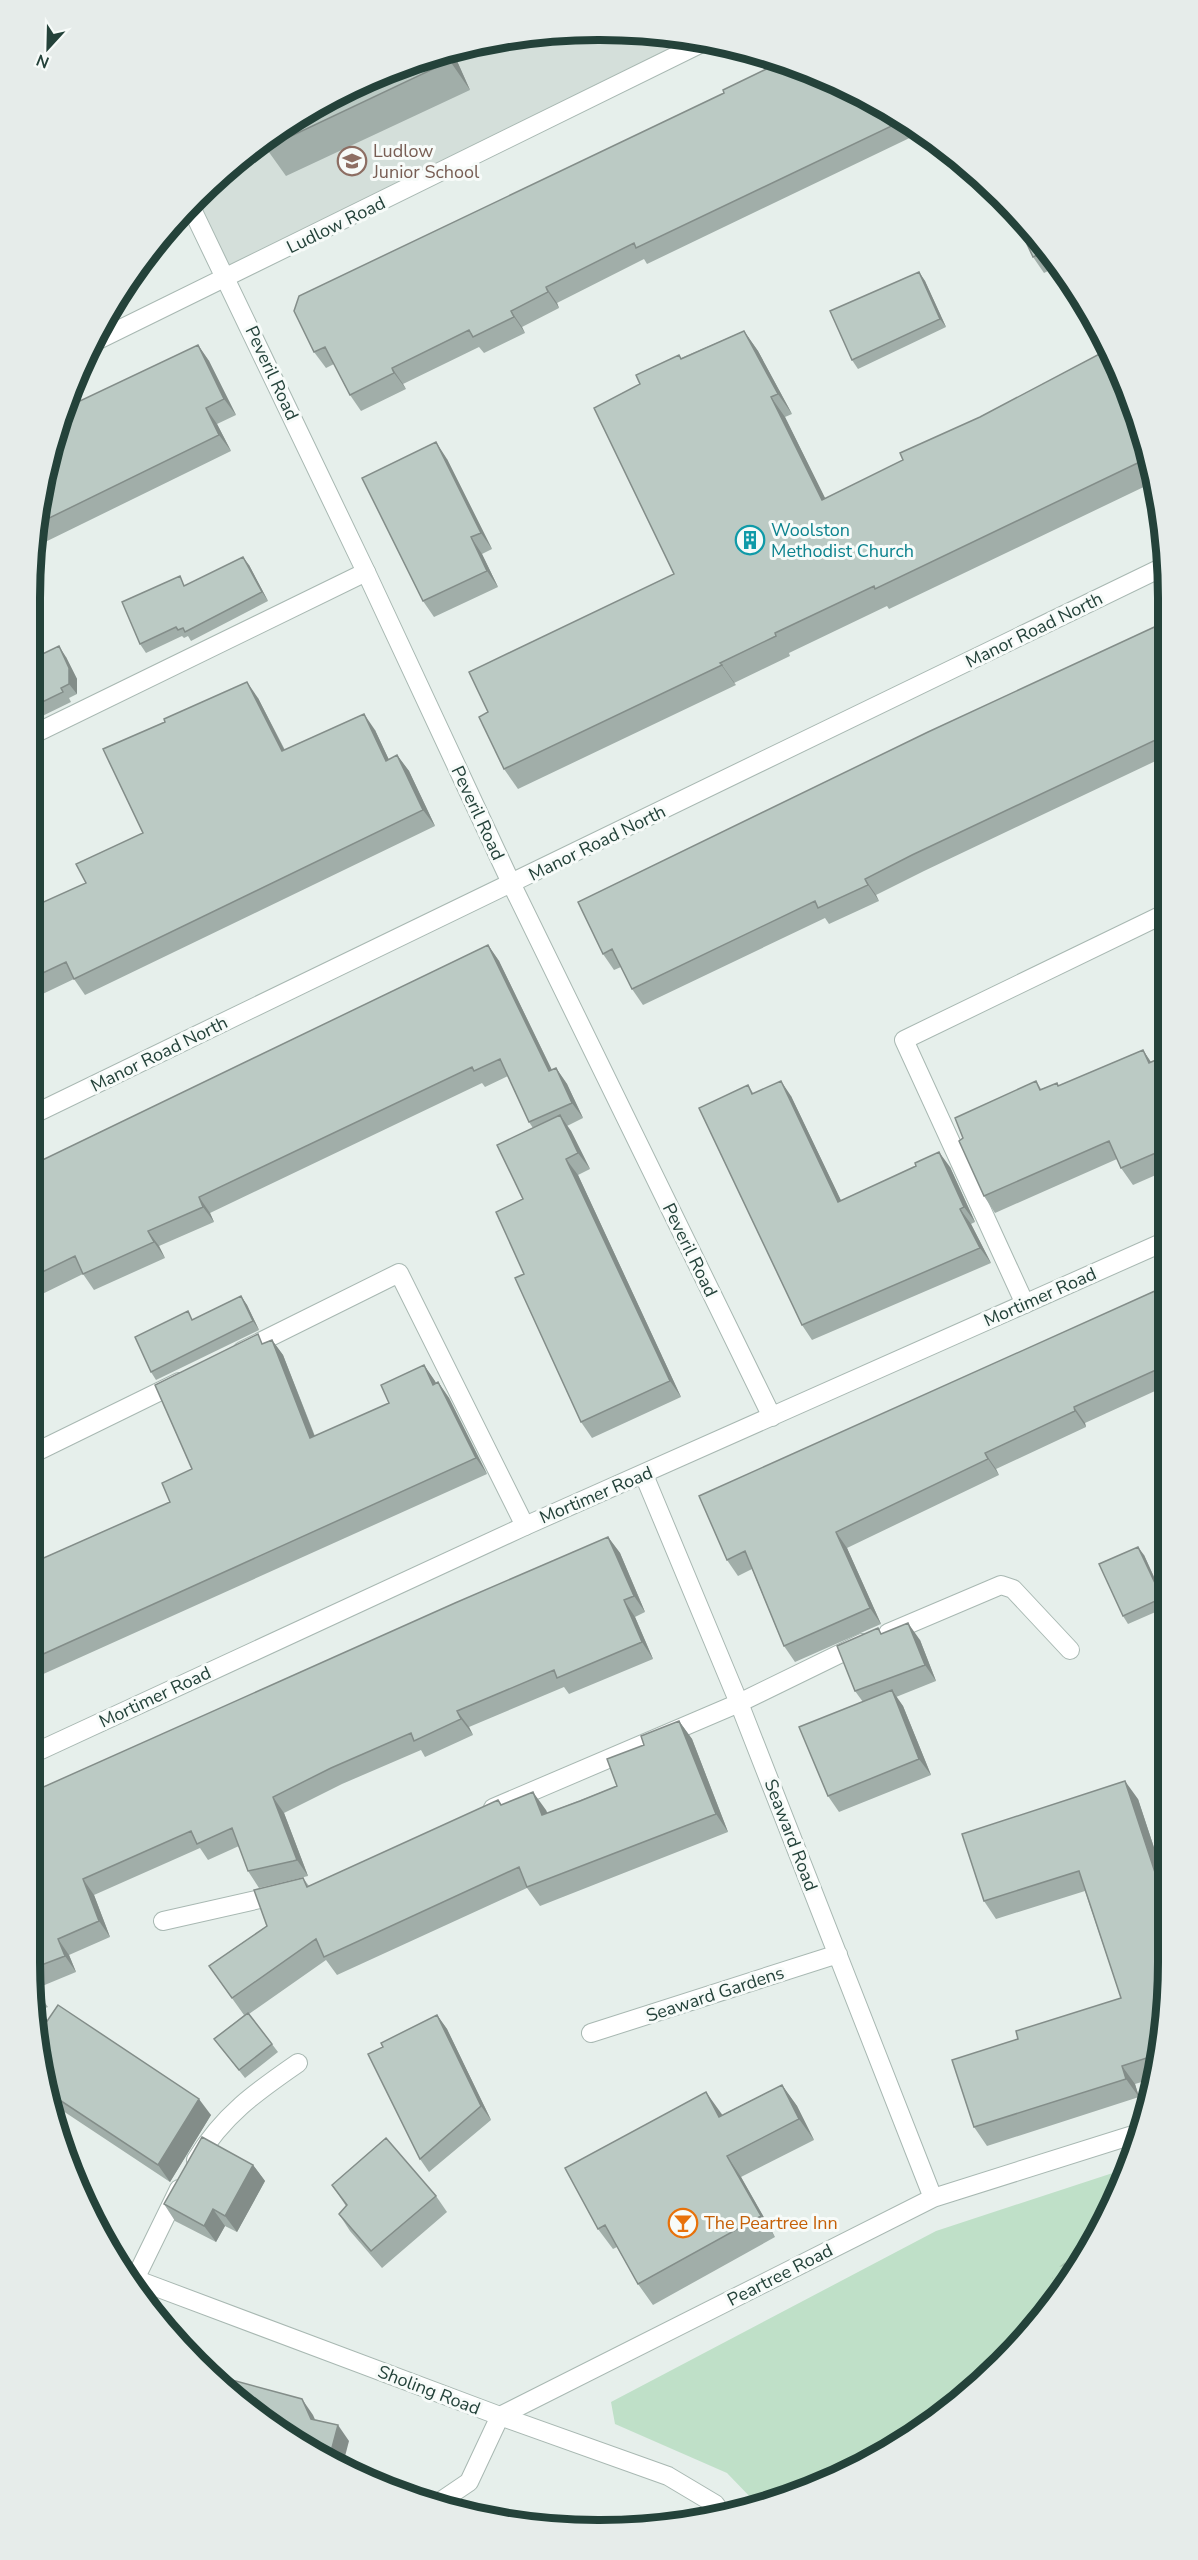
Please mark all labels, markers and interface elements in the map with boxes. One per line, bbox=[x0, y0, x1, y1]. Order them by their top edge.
north arrow bbox=[18, 18, 78, 78]
text: N bbox=[33, 49, 52, 73]
place label: Ludlow Junior School bbox=[372, 139, 480, 184]
school or university icon: Ludlow Junior School bbox=[336, 145, 368, 177]
street label: Ludlow Road bbox=[283, 191, 389, 259]
street label: Peveril Road bbox=[240, 322, 304, 424]
place label: Woolston Methodist Church bbox=[771, 518, 914, 563]
building icon: Woolston Methodist Church bbox=[734, 524, 766, 556]
street label: Manor Road North bbox=[962, 586, 1106, 674]
street label: Peveril Road bbox=[446, 762, 510, 864]
street label: Manor Road North bbox=[525, 799, 669, 887]
street label: Manor Road North bbox=[87, 1010, 231, 1098]
street label: Peveril Road bbox=[657, 1199, 723, 1301]
street label: Mortimer Road bbox=[980, 1261, 1100, 1333]
street label: Mortimer Road bbox=[536, 1460, 656, 1530]
street label: Mortimer Road bbox=[95, 1661, 215, 1733]
street label: Seaward Road bbox=[759, 1776, 823, 1894]
street label: Seaward Gardens bbox=[643, 1960, 787, 2028]
bar icon: The Peartree Inn bbox=[667, 2207, 699, 2239]
place label: The Peartree Inn bbox=[704, 2211, 838, 2235]
street label: Peartree Road bbox=[723, 2238, 837, 2312]
street label: Sholing Road bbox=[374, 2359, 484, 2421]

